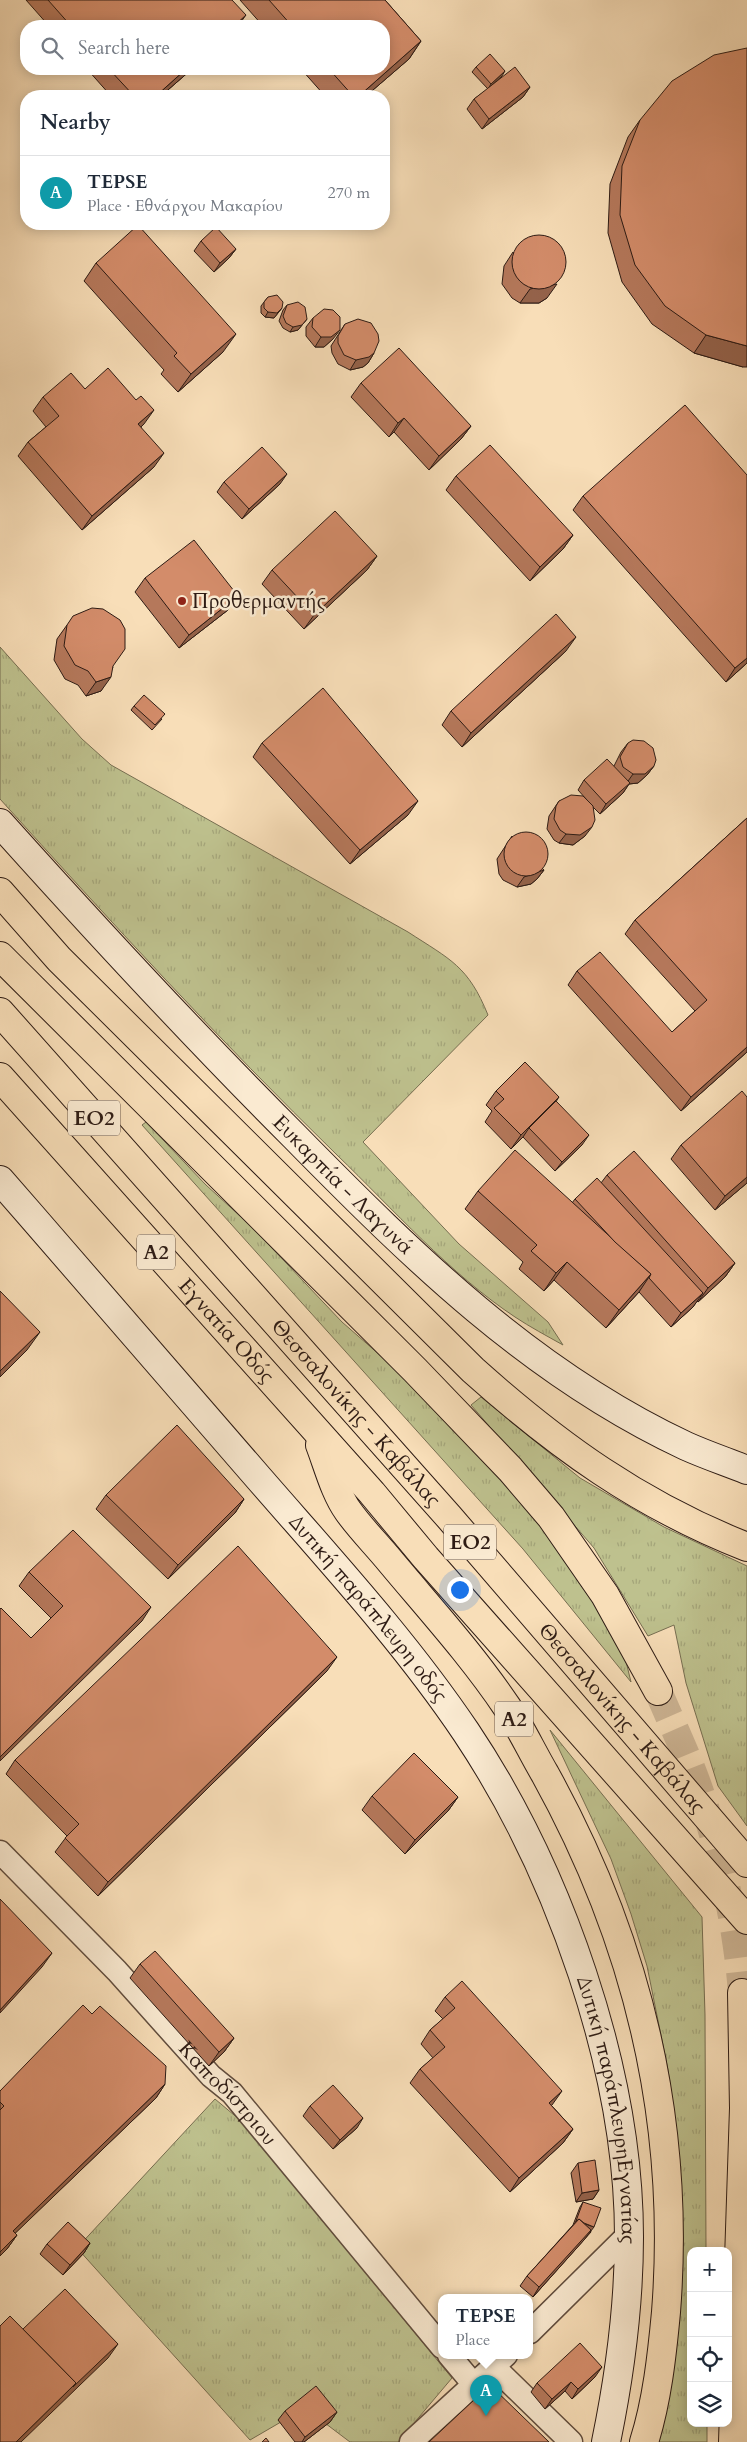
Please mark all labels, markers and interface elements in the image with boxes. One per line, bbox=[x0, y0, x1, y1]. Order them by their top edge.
search box bbox=[20, 20, 390, 75]
icon: search bbox=[38, 34, 66, 62]
text: Search here bbox=[78, 35, 170, 61]
text: Nearby bbox=[40, 108, 111, 137]
text: TEPSE bbox=[87, 169, 147, 195]
text: A bbox=[50, 182, 62, 204]
text: 270 m bbox=[328, 182, 370, 204]
text: Place · Εθνάρχου Μακαρίου bbox=[87, 195, 283, 217]
place label: Προθερμαντής bbox=[192, 587, 326, 616]
marker: Προθερμαντής bbox=[176, 595, 188, 607]
road number: ΕΟ2 bbox=[68, 1100, 120, 1136]
street label: Ευκαρπία - Λαγυνά bbox=[266, 1109, 420, 1262]
road number: Α2 bbox=[137, 1234, 175, 1270]
street label: Εγνατία Οδός bbox=[172, 1272, 281, 1389]
street label: Θεσσαλονίκης - Καβάλας bbox=[264, 1312, 447, 1513]
street label: Δυτική παράπλευρη οδός bbox=[282, 1508, 454, 1708]
road number: ΕΟ2 bbox=[444, 1524, 496, 1560]
your location bbox=[447, 1577, 473, 1603]
street label: Θεσσαλονίκης - Καβάλας bbox=[531, 1617, 712, 1820]
road number: Α2 bbox=[495, 1702, 533, 1736]
street label: Δυτική παράπλευρηΕγνατίας bbox=[569, 1972, 643, 2244]
street label: Καποδίστριου bbox=[171, 2035, 283, 2152]
map controls bbox=[687, 2247, 732, 2427]
button: + bbox=[687, 2247, 732, 2292]
button: − bbox=[687, 2292, 732, 2337]
popup bbox=[438, 2294, 533, 2359]
text: TEPSE bbox=[455, 2303, 516, 2329]
text: Place bbox=[455, 2329, 490, 2351]
button: locate bbox=[687, 2337, 732, 2382]
pin: A bbox=[470, 2375, 502, 2416]
button: layers bbox=[687, 2382, 732, 2427]

